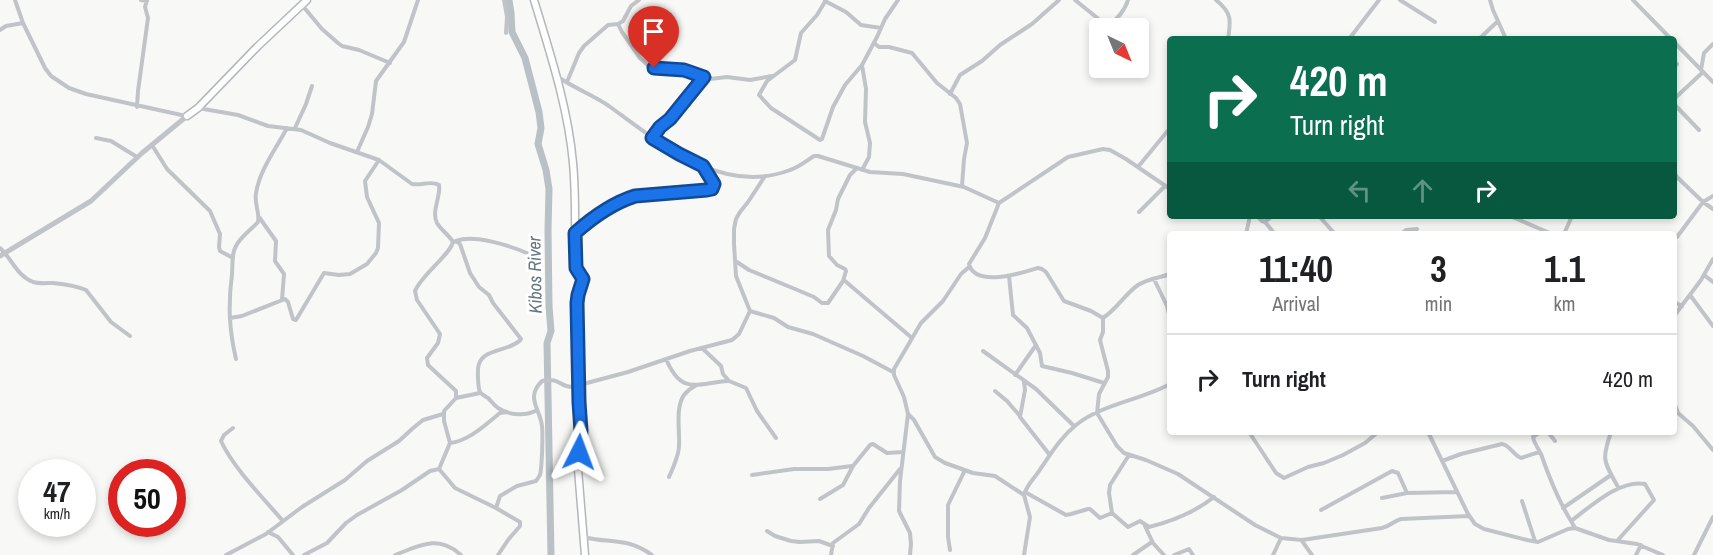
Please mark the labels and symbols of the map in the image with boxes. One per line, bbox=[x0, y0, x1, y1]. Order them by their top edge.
pin bbox=[628, 6, 679, 68]
north arrow bbox=[1089, 18, 1149, 78]
water label: Kibos River bbox=[521, 235, 548, 314]
position arrow bbox=[547, 420, 611, 484]
speed limit sign: 50 bbox=[108, 459, 186, 537]

